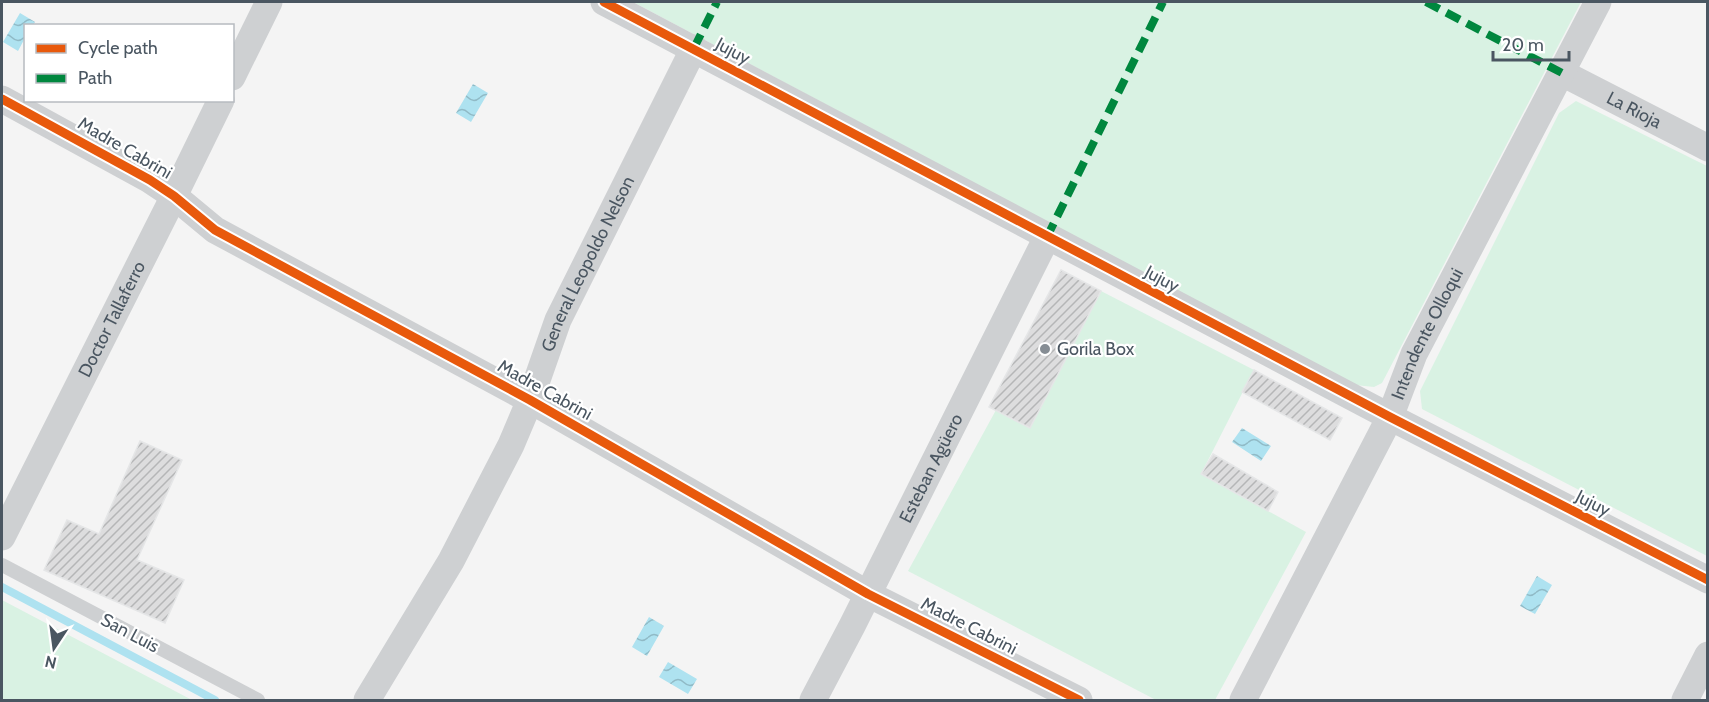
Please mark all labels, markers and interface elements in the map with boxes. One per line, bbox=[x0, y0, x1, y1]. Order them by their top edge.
legend bbox=[24, 24, 234, 102]
scale bar bbox=[1493, 24, 1570, 62]
street label: Jujuy bbox=[711, 32, 754, 69]
text: 20 m bbox=[1502, 34, 1544, 56]
text: Cycle path bbox=[78, 37, 158, 59]
text: Path bbox=[78, 67, 112, 89]
street label: La Rioja bbox=[1603, 87, 1665, 133]
street label: Madre Cabrini bbox=[74, 112, 176, 184]
street label: General Leopoldo Nelson bbox=[537, 172, 639, 355]
street label: Doctor Tallaferro bbox=[73, 257, 150, 381]
street label: Jujuy bbox=[1140, 260, 1183, 297]
street label: Intendente Olloqui bbox=[1387, 264, 1468, 403]
place label: Gorila Box bbox=[1057, 338, 1135, 360]
marker: Gorila Box bbox=[1038, 342, 1052, 356]
street label: Madre Cabrini bbox=[494, 355, 596, 425]
street label: Esteban Agüero bbox=[894, 410, 968, 527]
street label: Jujuy bbox=[1571, 485, 1614, 521]
street label: Madre Cabrini bbox=[917, 592, 1021, 660]
street label: San Luis bbox=[97, 609, 163, 657]
north arrow bbox=[24, 618, 84, 678]
text: N bbox=[43, 652, 58, 673]

